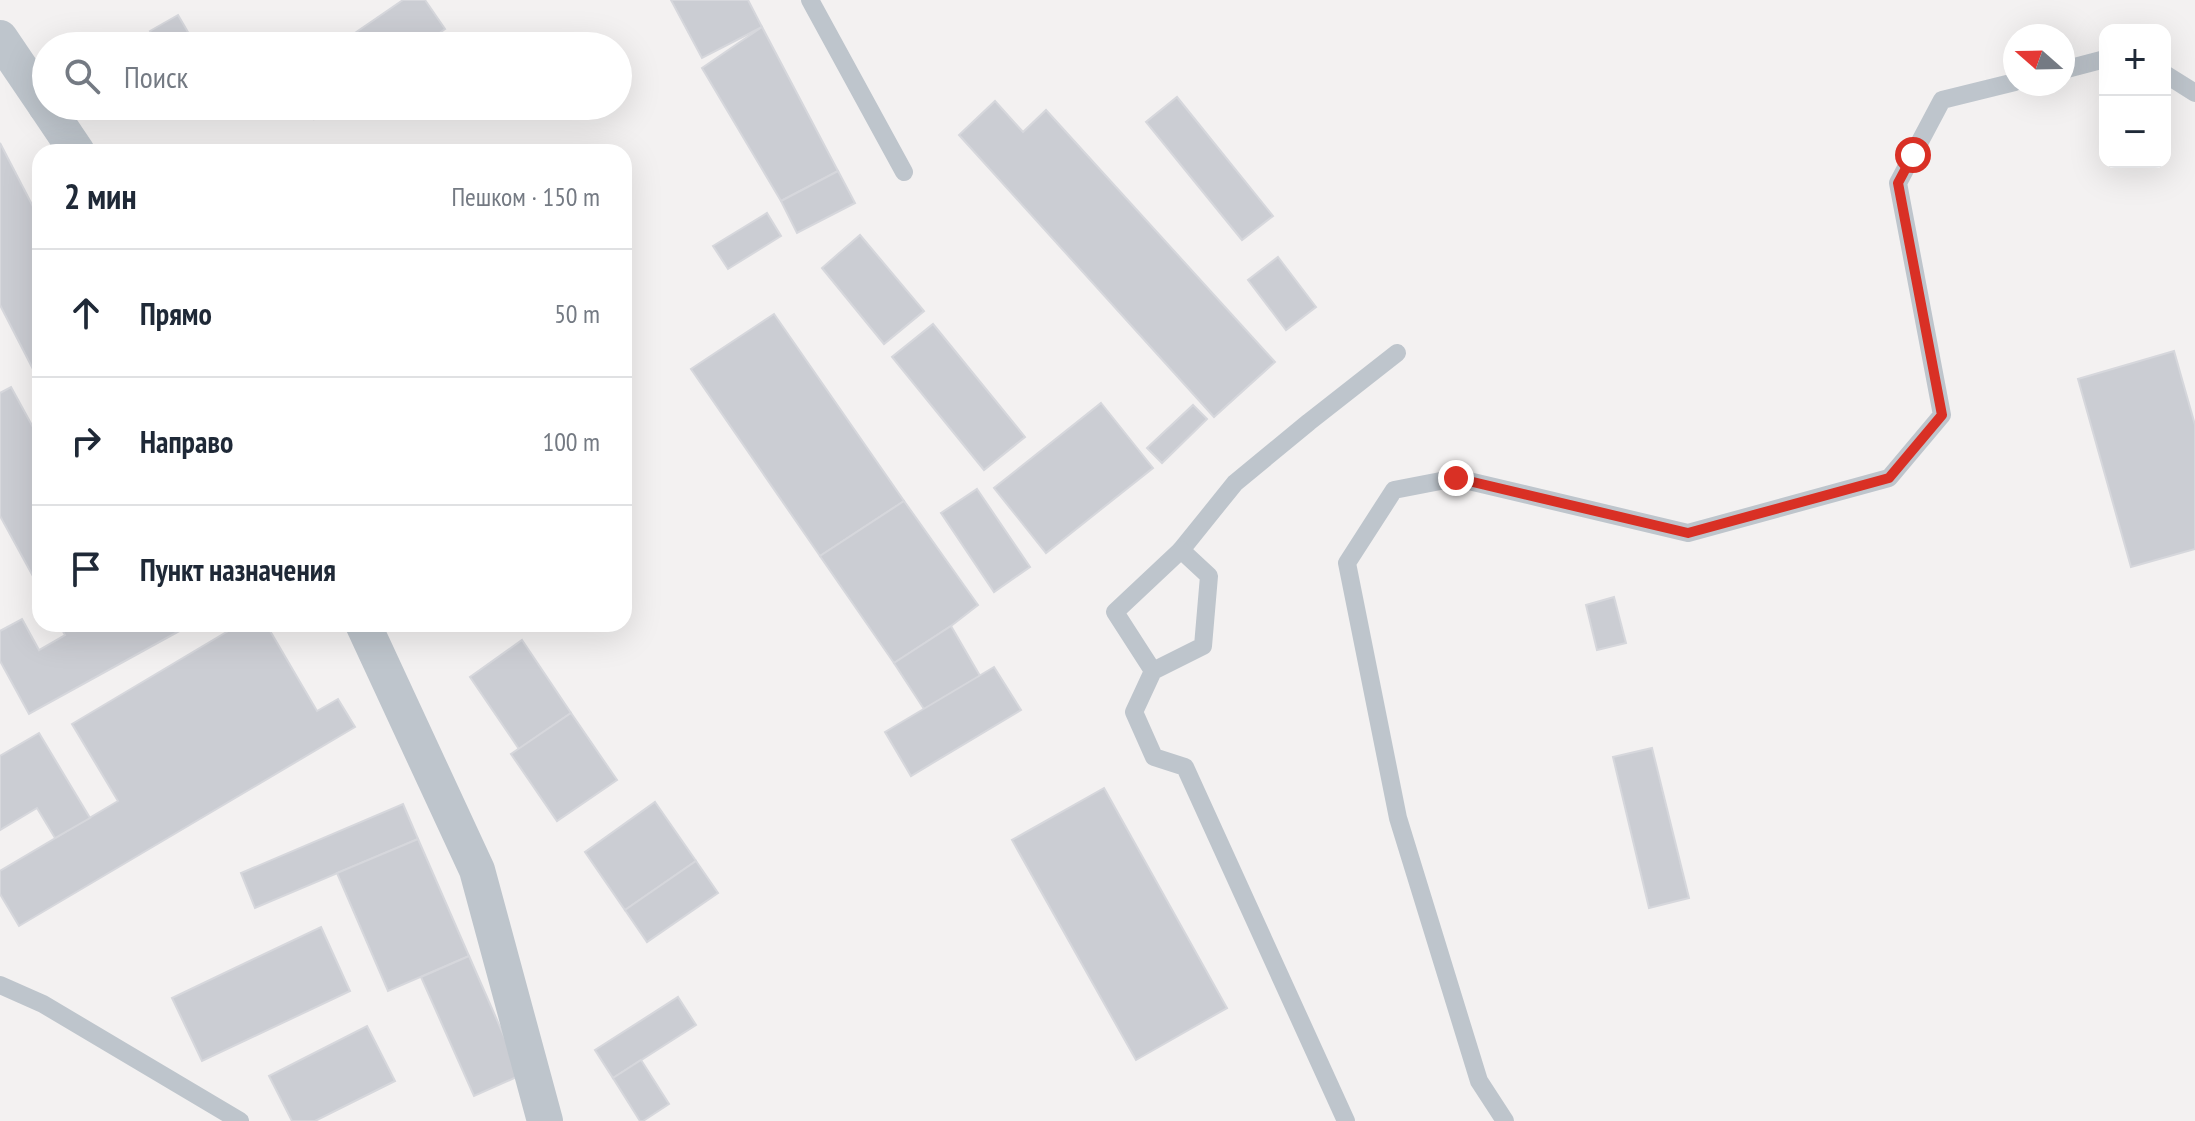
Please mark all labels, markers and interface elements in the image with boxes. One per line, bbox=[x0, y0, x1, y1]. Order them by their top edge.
north arrow bbox=[2003, 24, 2075, 96]
map controls bbox=[2099, 24, 2171, 168]
button: + bbox=[2099, 24, 2171, 96]
search box bbox=[32, 32, 632, 120]
icon: search bbox=[60, 54, 104, 98]
text: Поиск bbox=[124, 57, 188, 96]
button: − bbox=[2099, 96, 2171, 168]
route start bbox=[1895, 137, 1931, 173]
text: 2 мин bbox=[64, 174, 137, 218]
text: Пешком · 150 m bbox=[451, 180, 600, 213]
icon: ahead bbox=[64, 291, 108, 335]
text: Прямо bbox=[140, 294, 212, 333]
text: 50 m bbox=[554, 297, 600, 330]
icon: right bbox=[64, 419, 108, 463]
text: Направо bbox=[140, 422, 233, 461]
text: 100 m bbox=[542, 425, 600, 458]
route end bbox=[1438, 460, 1474, 496]
icon: arrive bbox=[64, 547, 108, 591]
text: Пункт назначения bbox=[140, 550, 336, 589]

